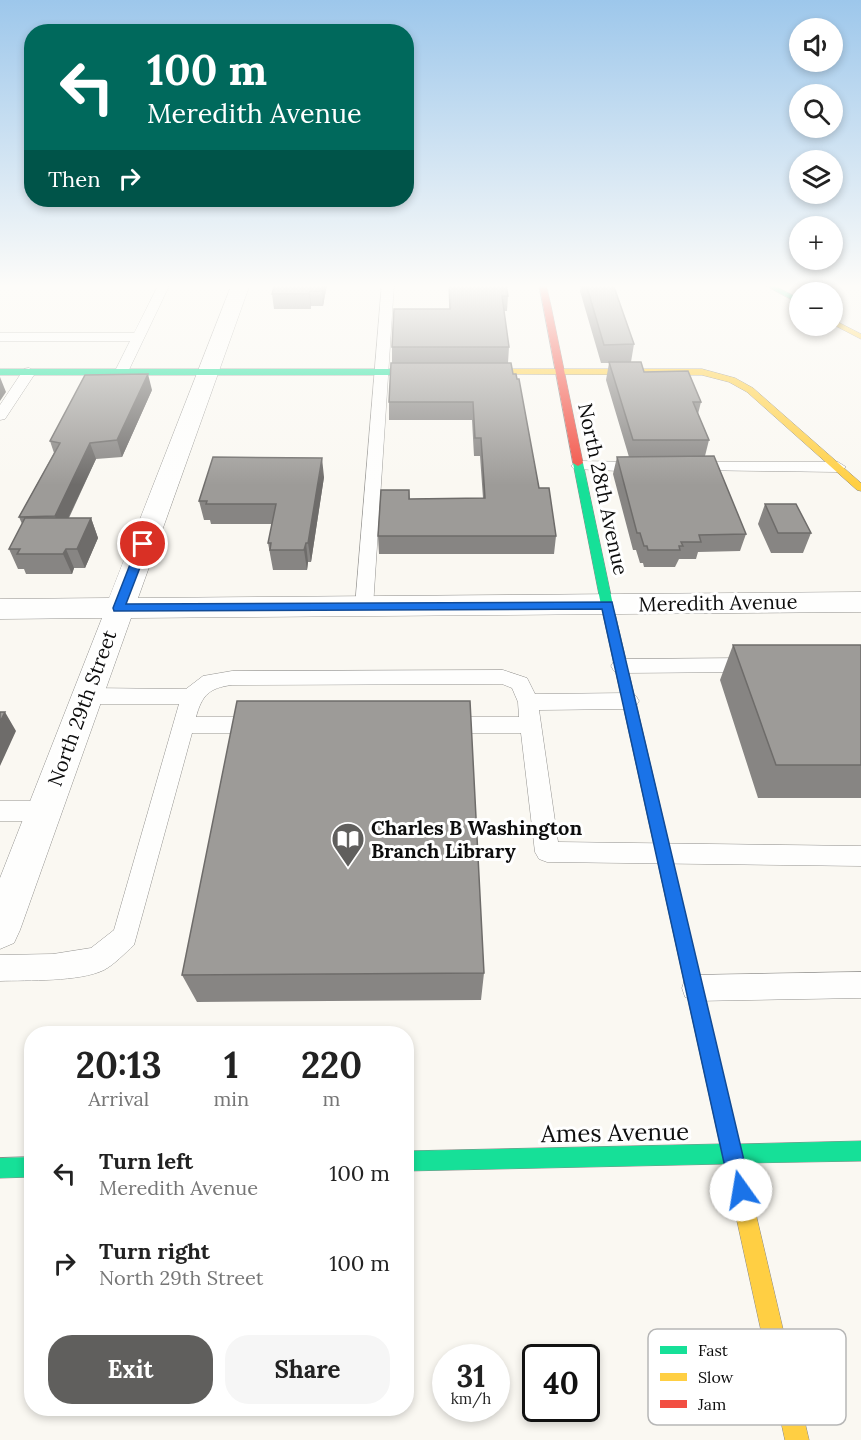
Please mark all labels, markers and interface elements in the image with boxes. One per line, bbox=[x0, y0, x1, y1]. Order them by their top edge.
map controls bbox=[789, 18, 843, 336]
button: sound bbox=[789, 18, 843, 72]
text: 100 m bbox=[147, 43, 267, 97]
icon: left bbox=[48, 48, 126, 126]
button: search bbox=[789, 84, 843, 138]
text: Meredith Avenue bbox=[147, 96, 362, 130]
button: layers bbox=[789, 150, 843, 204]
icon: right bbox=[113, 162, 146, 195]
text: Then bbox=[48, 165, 101, 193]
button: + bbox=[789, 216, 843, 270]
button: − bbox=[789, 282, 843, 336]
street label: North 28th Avenue bbox=[573, 401, 634, 577]
pin bbox=[117, 518, 168, 569]
icon: arrive bbox=[126, 527, 159, 560]
street label: Meredith Avenue bbox=[638, 589, 798, 616]
street label: North 29th Street bbox=[42, 626, 121, 789]
place label: Charles B Washington Branch Library bbox=[371, 815, 582, 863]
library icon: Charles B Washington Branch Library bbox=[330, 821, 366, 868]
text: 20:13 bbox=[76, 1042, 162, 1088]
text: 1 bbox=[224, 1042, 239, 1088]
text: 220 bbox=[301, 1042, 362, 1088]
text: Arrival bbox=[88, 1086, 149, 1111]
text: min bbox=[213, 1086, 249, 1111]
text: m bbox=[323, 1086, 340, 1111]
street label: Ames Avenue bbox=[540, 1116, 689, 1149]
text: Turn left bbox=[99, 1147, 193, 1175]
icon: left bbox=[48, 1157, 81, 1190]
position arrow bbox=[709, 1158, 773, 1222]
text: 100 m bbox=[329, 1159, 390, 1187]
text: Meredith Avenue bbox=[99, 1175, 258, 1200]
text: Turn right bbox=[99, 1237, 210, 1265]
icon: right bbox=[48, 1247, 81, 1280]
text: 100 m bbox=[329, 1249, 390, 1277]
text: North 29th Street bbox=[99, 1265, 264, 1290]
legend bbox=[648, 1329, 846, 1425]
button: Exit bbox=[48, 1335, 213, 1404]
button: Share bbox=[225, 1335, 390, 1404]
text: Fast bbox=[698, 1340, 729, 1360]
speed limit sign: 40 bbox=[522, 1344, 600, 1422]
text: 31 bbox=[457, 1357, 485, 1395]
text: Slow bbox=[698, 1367, 734, 1387]
text: km/h bbox=[451, 1389, 491, 1408]
text: Jam bbox=[697, 1394, 726, 1414]

